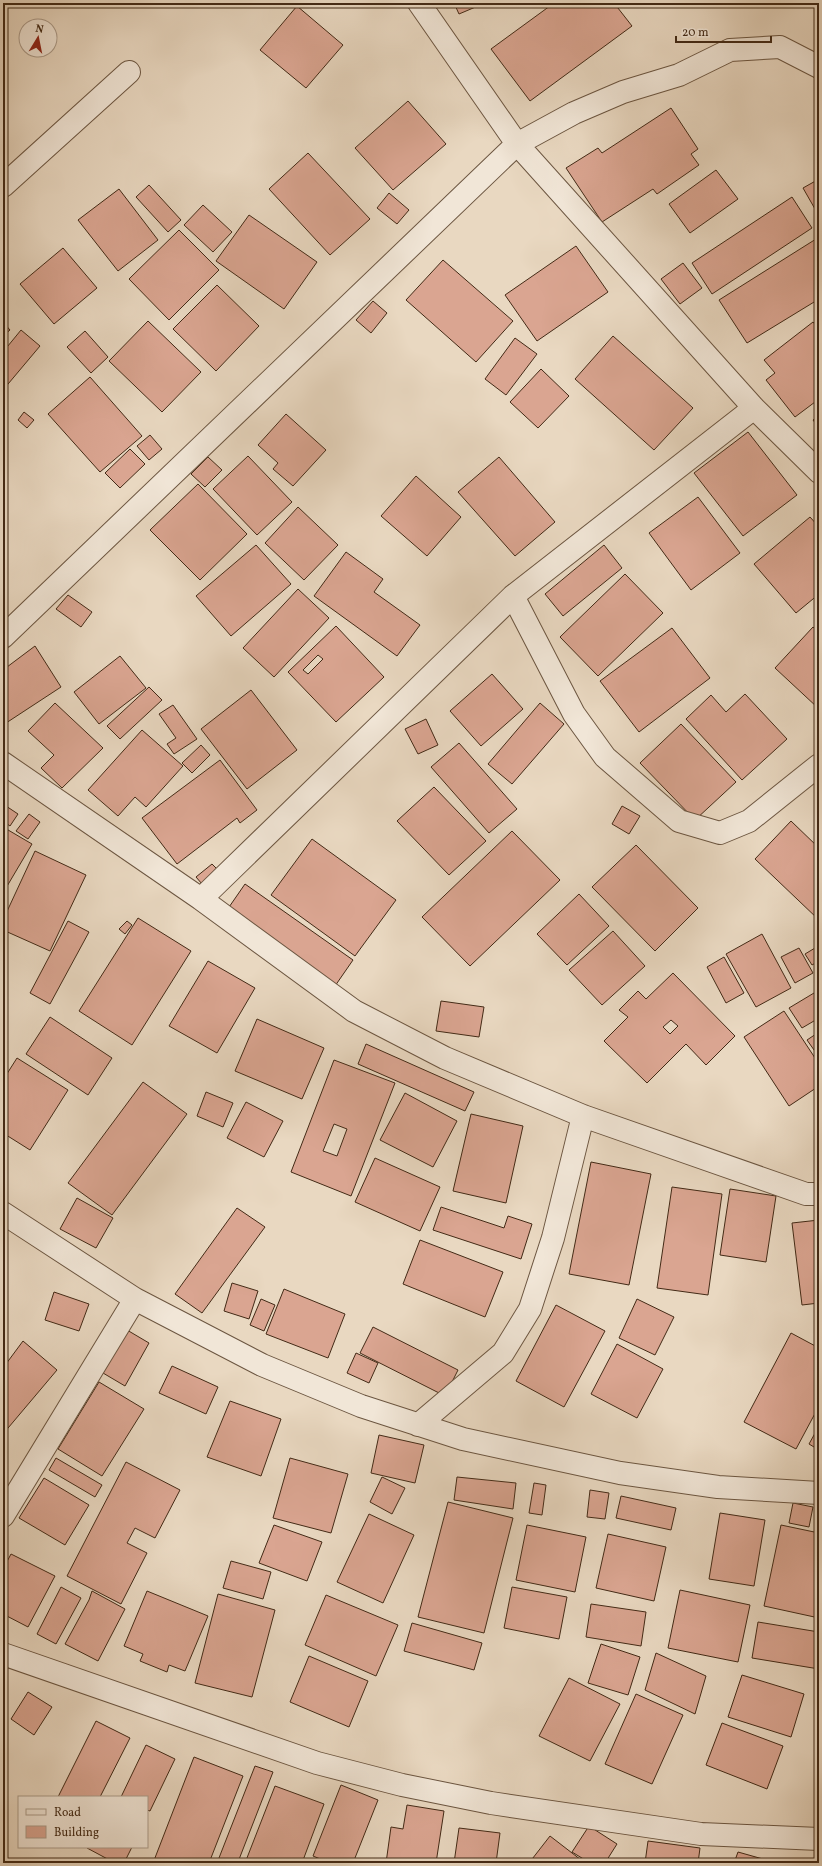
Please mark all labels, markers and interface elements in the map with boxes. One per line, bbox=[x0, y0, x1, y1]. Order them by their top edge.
north arrow bbox=[18, 18, 58, 58]
scale bar bbox=[676, 18, 771, 44]
text: N bbox=[34, 22, 45, 38]
text: 20 m bbox=[682, 25, 709, 41]
legend bbox=[18, 1796, 148, 1848]
text: Road bbox=[54, 1805, 81, 1821]
text: Building bbox=[54, 1825, 99, 1841]

